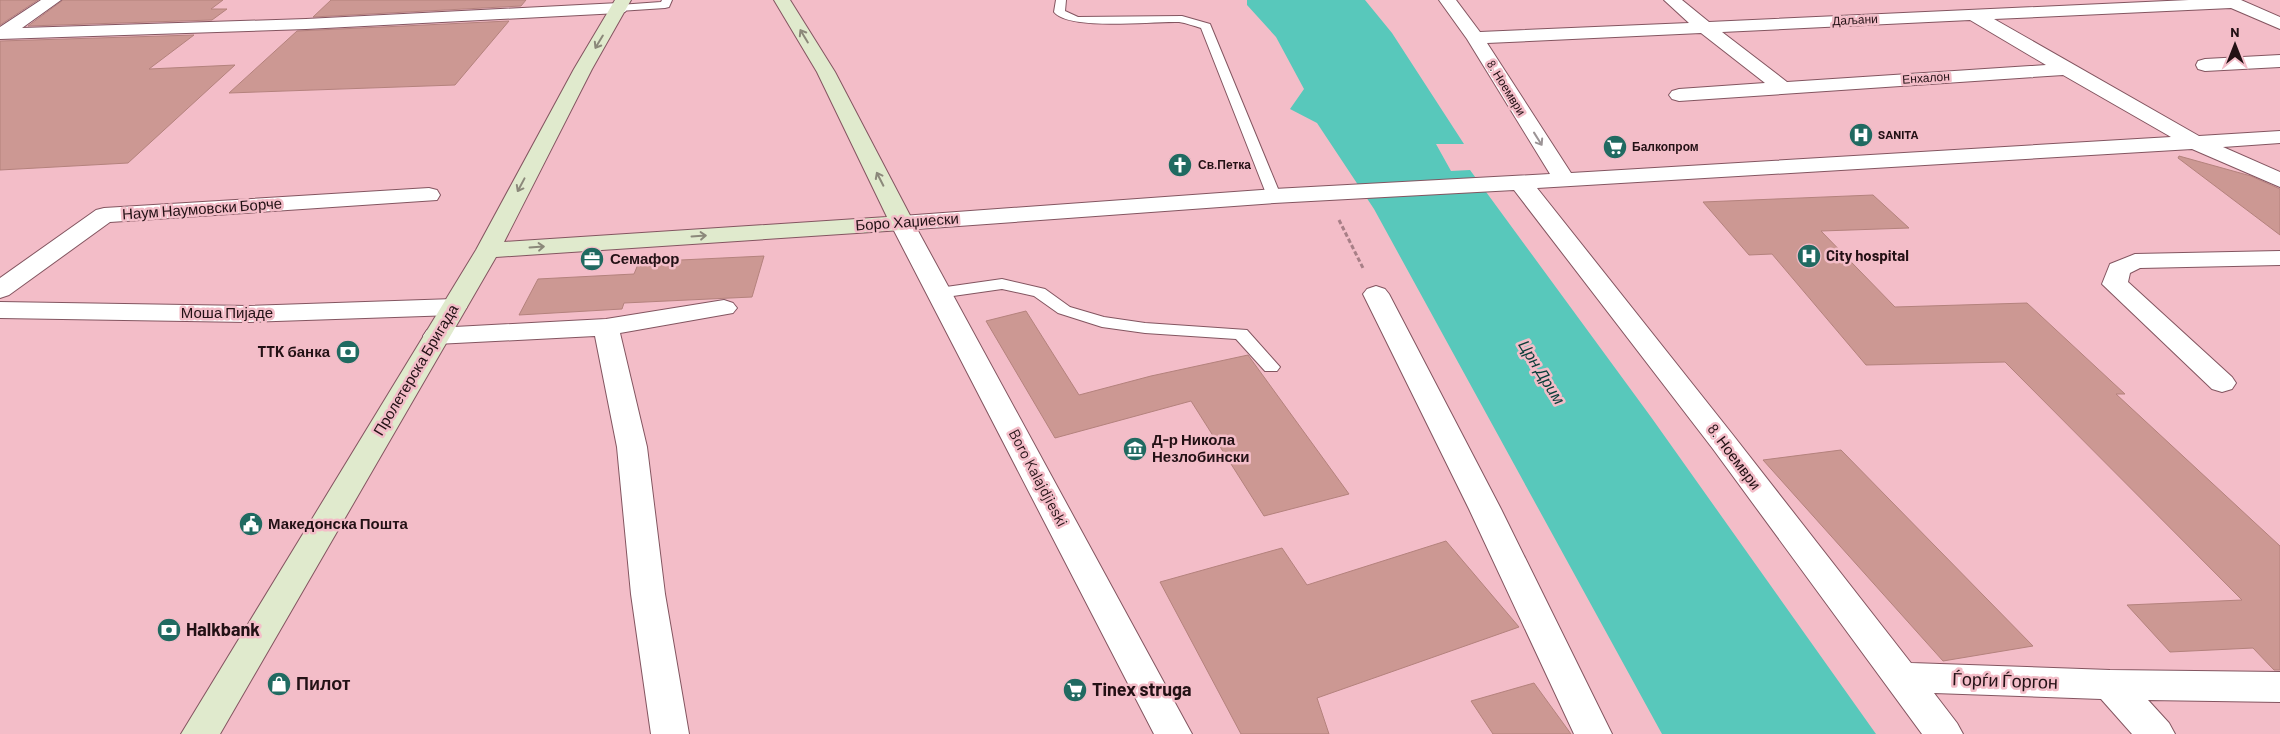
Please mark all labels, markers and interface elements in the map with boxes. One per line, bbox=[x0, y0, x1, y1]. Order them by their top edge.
street label: Даљани bbox=[1832, 11, 1878, 28]
north arrow bbox=[2210, 20, 2260, 70]
text: N bbox=[2230, 23, 2240, 40]
one-way arrow bbox=[799, 29, 809, 43]
one-way arrow bbox=[594, 35, 604, 49]
street label: 8. Ноември bbox=[1484, 57, 1529, 118]
street label: Енхалон bbox=[1902, 68, 1950, 86]
hospital icon: SANITA bbox=[1848, 122, 1874, 148]
place label: SANITA bbox=[1878, 127, 1919, 141]
one-way arrow bbox=[1533, 131, 1543, 145]
supermarket icon: Балкопром bbox=[1602, 134, 1628, 160]
place label: Балкопром bbox=[1632, 139, 1699, 154]
church icon: Св.Петка bbox=[1167, 152, 1193, 178]
place label: Св.Петка bbox=[1198, 157, 1251, 171]
one-way arrow bbox=[875, 172, 885, 187]
one-way arrow bbox=[516, 177, 526, 192]
street label: Наум Наумовски Борче bbox=[121, 193, 282, 223]
street label: Боро Хаџиески bbox=[855, 208, 959, 234]
one-way arrow bbox=[691, 232, 707, 241]
one-way arrow bbox=[529, 242, 545, 252]
hospital icon: City hospital bbox=[1796, 243, 1822, 269]
office icon: Семафор bbox=[579, 246, 605, 272]
place label: City hospital bbox=[1826, 246, 1909, 264]
place label: Семафор bbox=[610, 249, 679, 267]
street label: Пролетерска Бригада bbox=[369, 300, 462, 438]
street label: Моша Пијаде bbox=[181, 303, 273, 321]
water label: Црн Дрим bbox=[1515, 336, 1570, 408]
bank icon: TTK банка bbox=[335, 339, 361, 365]
place label: TTK банка bbox=[258, 342, 331, 360]
street label: 8. Ноември bbox=[1704, 420, 1765, 493]
street label: Boro Kalajdjieski bbox=[1006, 426, 1072, 529]
place label: Д-р Никола Незлобински bbox=[1152, 430, 1250, 465]
museum icon: Д-р Никола Незлобински bbox=[1122, 436, 1148, 462]
public building icon: Македонска Пошта bbox=[238, 511, 264, 537]
place label: Македонска Пошта bbox=[268, 514, 409, 532]
bank icon: Halkbank bbox=[156, 617, 182, 643]
place label: Halkbank bbox=[186, 618, 260, 640]
street label: Ѓорѓи Ѓоргон bbox=[1952, 667, 2058, 693]
shop icon: Пилот bbox=[266, 671, 292, 697]
place label: Пилот bbox=[296, 672, 351, 694]
supermarket icon: Tinex struga bbox=[1062, 677, 1088, 703]
place label: Tinex struga bbox=[1092, 678, 1192, 700]

